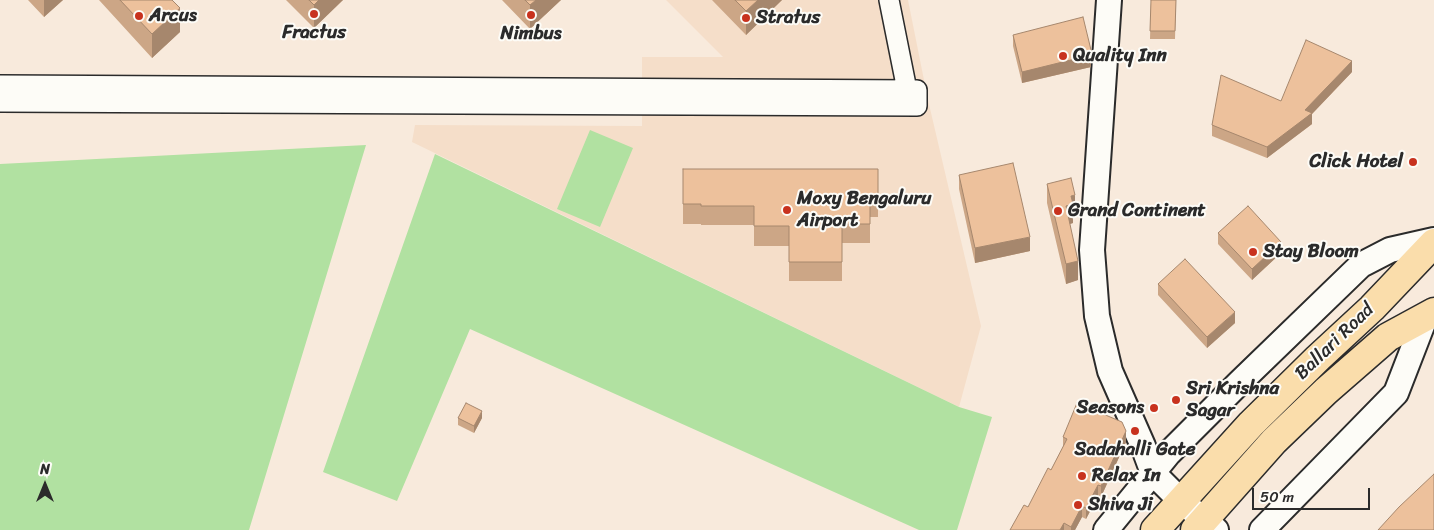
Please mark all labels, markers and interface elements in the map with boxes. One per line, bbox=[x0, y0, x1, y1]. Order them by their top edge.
place label: Arcus bbox=[149, 5, 197, 27]
place label: Stratus bbox=[756, 7, 820, 29]
marker: Fractus bbox=[308, 8, 320, 20]
marker: Nimbus bbox=[525, 9, 537, 21]
marker: Arcus bbox=[133, 10, 145, 22]
marker: Stratus bbox=[740, 12, 752, 24]
place label: Fractus bbox=[282, 22, 346, 44]
place label: Nimbus bbox=[500, 23, 562, 45]
place label: Quality Inn bbox=[1073, 45, 1167, 67]
marker: Quality Inn bbox=[1057, 50, 1069, 62]
place label: Click Hotel bbox=[1309, 151, 1403, 173]
marker: Click Hotel bbox=[1407, 156, 1419, 168]
place label: Moxy Bengaluru Airport bbox=[797, 188, 931, 232]
place label: Grand Continent bbox=[1068, 200, 1206, 222]
marker: Moxy Bengaluru Airport bbox=[781, 204, 793, 216]
marker: Grand Continent bbox=[1052, 205, 1064, 217]
place label: Stay Bloom bbox=[1263, 241, 1359, 263]
marker: Stay Bloom bbox=[1247, 246, 1259, 258]
street label: Ballari Road bbox=[1291, 299, 1379, 385]
place label: Sri Krishna Sagar bbox=[1186, 378, 1279, 422]
marker: Sri Krishna Sagar bbox=[1170, 394, 1182, 406]
place label: Seasons bbox=[1077, 397, 1144, 419]
marker: Seasons bbox=[1148, 402, 1160, 414]
marker: Sadahalli Gate bbox=[1129, 425, 1141, 437]
place label: Sadahalli Gate bbox=[1075, 439, 1195, 461]
text: N bbox=[40, 457, 50, 482]
north arrow bbox=[20, 460, 70, 510]
place label: Relax In bbox=[1092, 465, 1161, 487]
marker: Relax In bbox=[1076, 470, 1088, 482]
scale bar bbox=[1254, 478, 1372, 510]
text: 50 m bbox=[1260, 484, 1294, 510]
place label: Shiva Ji bbox=[1088, 494, 1153, 516]
marker: Shiva Ji bbox=[1072, 499, 1084, 511]

